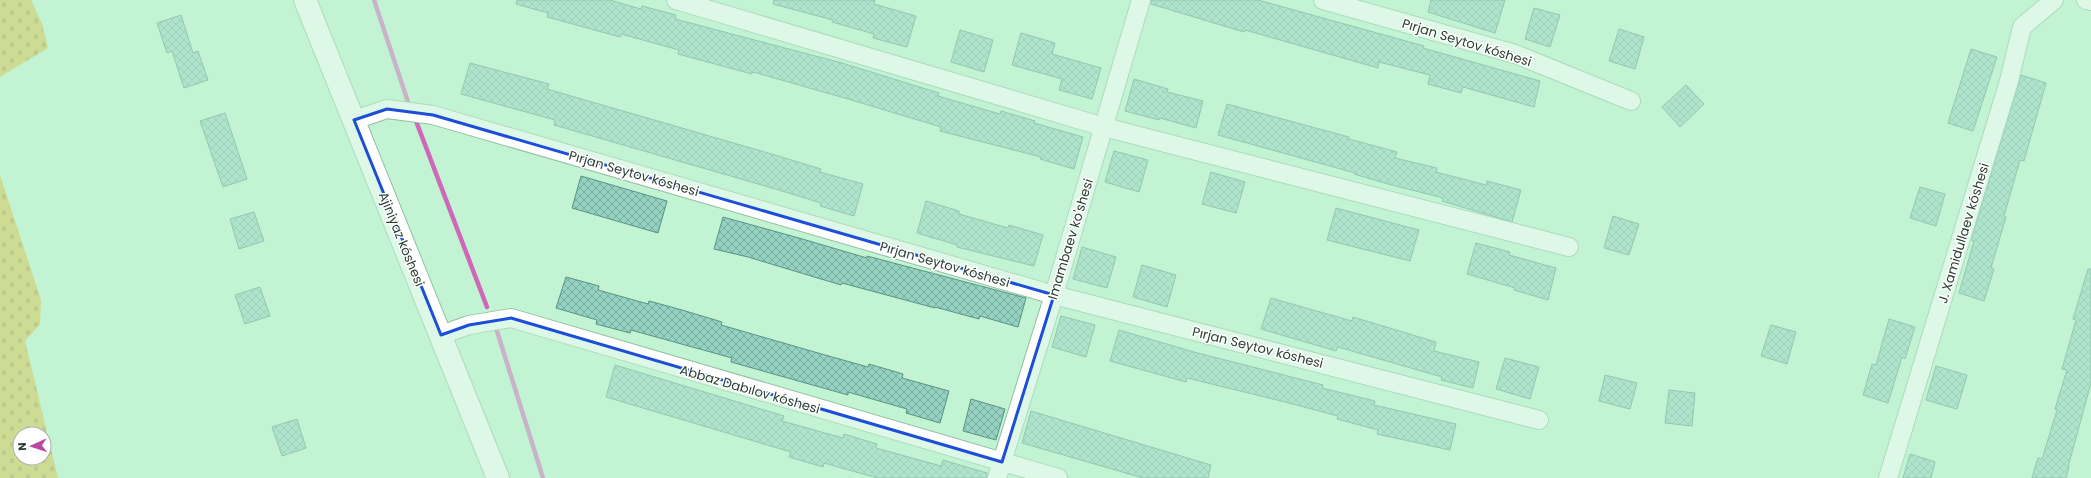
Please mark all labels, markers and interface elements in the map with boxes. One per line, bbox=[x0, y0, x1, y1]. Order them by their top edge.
street label: Pırjan Seytov kóshesi bbox=[1400, 14, 1534, 71]
street label: Pırjan Seytov kóshesi bbox=[567, 146, 701, 201]
street label: J. Xamidullaev kóshesi bbox=[1933, 161, 1994, 306]
street label: Imambaev ko'shesi bbox=[1043, 176, 1098, 302]
street label: Ajiniyaz kóshesi bbox=[374, 189, 429, 289]
street label: Pırjan Seytov kóshesi bbox=[878, 237, 1012, 292]
street label: Pırjan Seytov kóshesi bbox=[1190, 322, 1325, 373]
street label: Abbaz Dabılov kóshesi bbox=[678, 360, 822, 419]
north arrow bbox=[12, 426, 52, 466]
text: N bbox=[14, 442, 30, 451]

